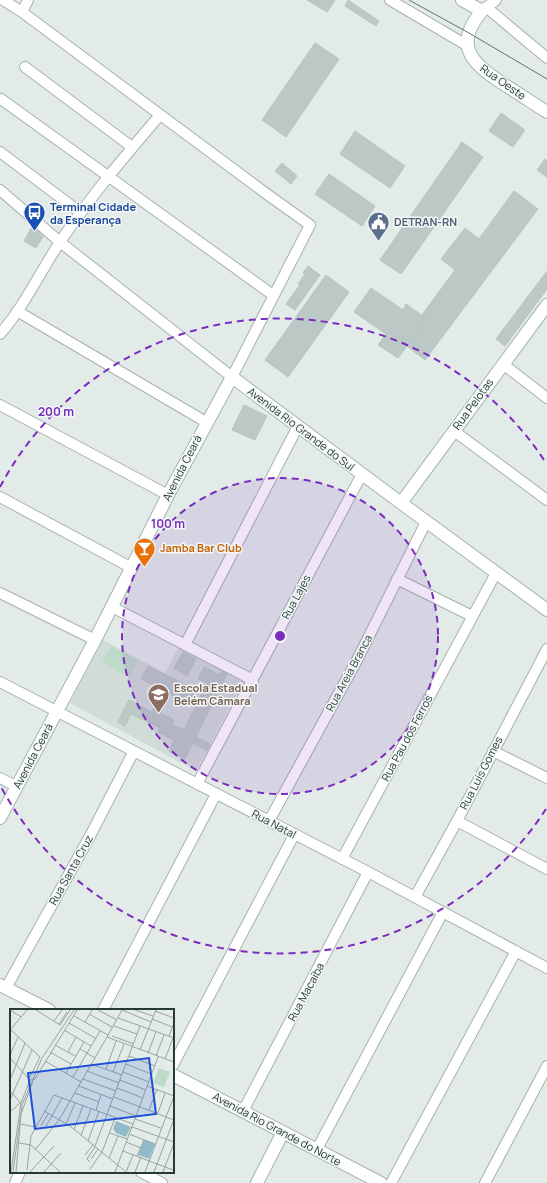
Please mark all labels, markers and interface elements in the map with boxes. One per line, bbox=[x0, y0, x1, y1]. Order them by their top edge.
street label: Rua Oeste bbox=[477, 60, 530, 103]
place label: Terminal Cidade da Esperança bbox=[50, 199, 136, 227]
bus stop icon: Terminal Cidade da Esperança bbox=[21, 200, 47, 233]
public building icon: DETRAN-RN bbox=[365, 209, 391, 242]
place label: DETRAN-RN bbox=[394, 214, 457, 229]
street label: Rua Pelotas bbox=[449, 375, 496, 432]
street label: Avenida Rio Grande do Sul bbox=[245, 383, 358, 474]
text: 200 m bbox=[38, 403, 74, 420]
street label: Avenida Ceará bbox=[158, 432, 205, 503]
text: 100 m bbox=[151, 515, 185, 532]
bar icon: Jamba Bar Club bbox=[132, 535, 158, 568]
place label: Jamba Bar Club bbox=[160, 540, 242, 555]
street label: Rua Lajes bbox=[278, 572, 314, 622]
centre of rings bbox=[273, 629, 287, 643]
street label: Rua Areia Branca bbox=[322, 632, 375, 714]
place label: Escola Estadual Belém Câmara bbox=[174, 680, 258, 708]
school or university icon: Escola Estadual Belém Câmara bbox=[145, 681, 171, 714]
street label: Rua Pau dos Ferros bbox=[377, 692, 436, 784]
street label: Avenida Ceará bbox=[9, 720, 56, 791]
street label: Rua Luís Gomes bbox=[456, 733, 506, 812]
street label: Rua Natal bbox=[249, 806, 299, 842]
street label: Rua Santa Cruz bbox=[45, 832, 96, 908]
street label: Rua Macaíba bbox=[284, 960, 327, 1024]
inset map bbox=[10, 1009, 174, 1173]
street label: Avenida Rio Grande do Norte bbox=[210, 1088, 345, 1169]

